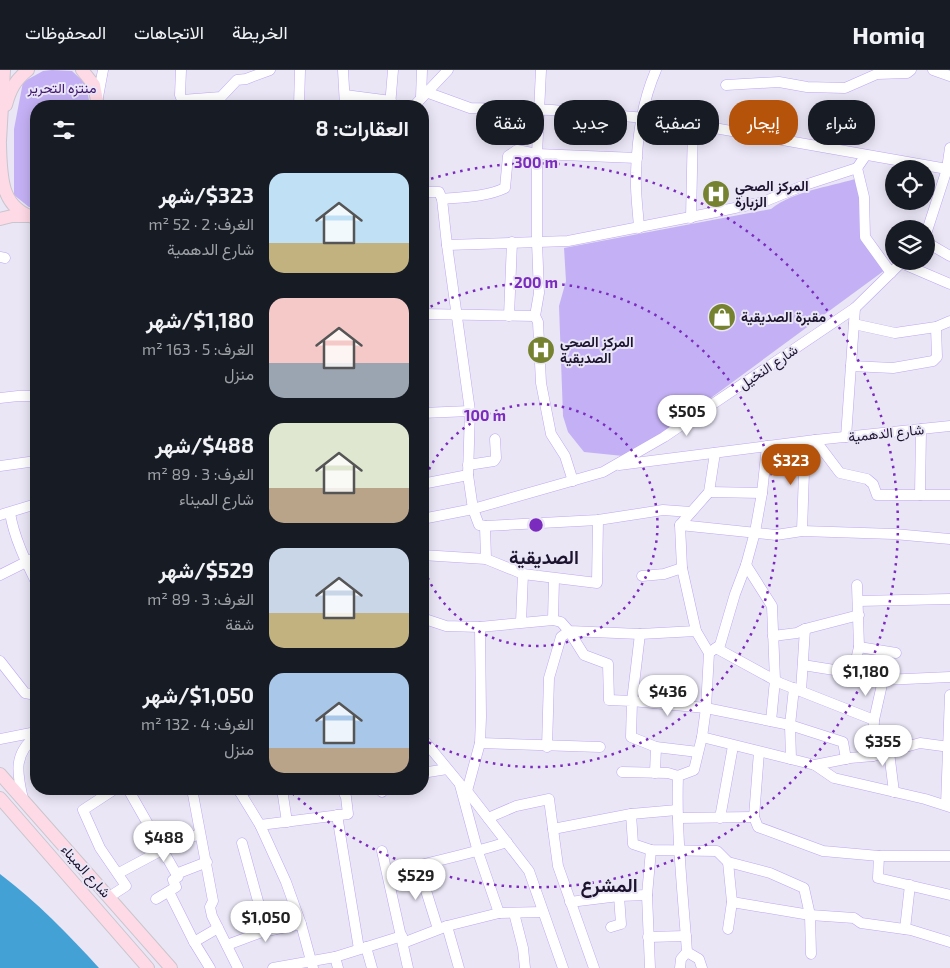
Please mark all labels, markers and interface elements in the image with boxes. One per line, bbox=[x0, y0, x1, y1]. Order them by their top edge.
text: Homiq bbox=[852, 20, 925, 49]
text: المحفوظات bbox=[25, 21, 106, 43]
text: الاتجاهات bbox=[134, 21, 204, 43]
text: الخريطة bbox=[232, 21, 288, 43]
park label: منتزه التحرير bbox=[27, 79, 97, 97]
chip: شقة bbox=[476, 100, 544, 145]
chip: جديد bbox=[554, 100, 627, 145]
chip: تصفية bbox=[637, 100, 719, 145]
chip: إيجار bbox=[729, 100, 798, 145]
chip: شراء bbox=[808, 100, 875, 145]
text: العقارات: 8 bbox=[316, 115, 409, 140]
icon: filters bbox=[50, 116, 78, 144]
text: 300 m bbox=[514, 153, 558, 171]
map controls bbox=[885, 160, 935, 270]
button: locate bbox=[885, 160, 935, 210]
place label: المركز الصحي الزبارة bbox=[735, 177, 809, 211]
hospital icon: المركز الصحي الزبارة bbox=[701, 179, 731, 209]
text: $323/شهر bbox=[159, 182, 254, 207]
icon: home bbox=[309, 193, 369, 253]
text: الغرف: 2 · 52 m² bbox=[149, 214, 254, 233]
button: layers bbox=[885, 220, 935, 270]
text: شارع الدهمية bbox=[167, 239, 254, 258]
text: 200 m bbox=[514, 273, 558, 291]
shop icon: مقبرة الصديقية bbox=[707, 302, 737, 332]
text: $1,180/شهر bbox=[146, 307, 254, 332]
place label: مقبرة الصديقية bbox=[741, 308, 827, 326]
icon: home bbox=[309, 318, 369, 378]
place label: المركز الصحي الصديقية bbox=[560, 333, 634, 367]
hospital icon: المركز الصحي الصديقية bbox=[526, 335, 556, 365]
text: الغرف: 5 · 163 m² bbox=[142, 339, 254, 358]
street label: شارع النخيل bbox=[735, 341, 802, 395]
text: منزل bbox=[224, 364, 254, 383]
pin: $505 bbox=[657, 394, 717, 437]
text: $505 bbox=[668, 401, 706, 420]
text: 100 m bbox=[464, 406, 506, 424]
street label: شارع الدهمية bbox=[847, 420, 925, 448]
text: $488/شهر bbox=[155, 432, 254, 457]
icon: home bbox=[309, 443, 369, 503]
pin: $323 bbox=[761, 444, 821, 486]
text: $323 bbox=[773, 450, 809, 469]
text: الغرف: 3 · 89 m² bbox=[147, 464, 254, 483]
text: شارع الميناء bbox=[179, 489, 254, 508]
centre of rings bbox=[527, 516, 545, 534]
district label: الصديقية bbox=[509, 545, 579, 569]
text: $529/شهر bbox=[158, 557, 254, 582]
icon: home bbox=[309, 568, 369, 628]
text: الغرف: 3 · 89 m² bbox=[147, 589, 254, 608]
text: شقة bbox=[225, 614, 254, 633]
pin: $1,180 bbox=[825, 654, 907, 697]
text: $1,180 bbox=[843, 661, 889, 680]
pin: $436 bbox=[638, 674, 698, 717]
text: $436 bbox=[649, 681, 687, 700]
text: $1,050/شهر bbox=[142, 682, 254, 707]
icon: home bbox=[309, 693, 369, 753]
text: الغرف: 4 · 132 m² bbox=[141, 714, 254, 733]
pin: $355 bbox=[853, 724, 913, 767]
text: $355 bbox=[865, 731, 901, 750]
text: منزل bbox=[224, 739, 254, 758]
pin: $488 bbox=[134, 820, 194, 863]
text: $488 bbox=[144, 827, 184, 846]
street label: شارع الميناء bbox=[56, 841, 115, 903]
pin: $529 bbox=[386, 858, 446, 901]
text: $529 bbox=[398, 865, 434, 884]
district label: المشرع bbox=[580, 873, 638, 898]
pin: $1,050 bbox=[225, 900, 307, 943]
text: $1,050 bbox=[241, 907, 291, 926]

